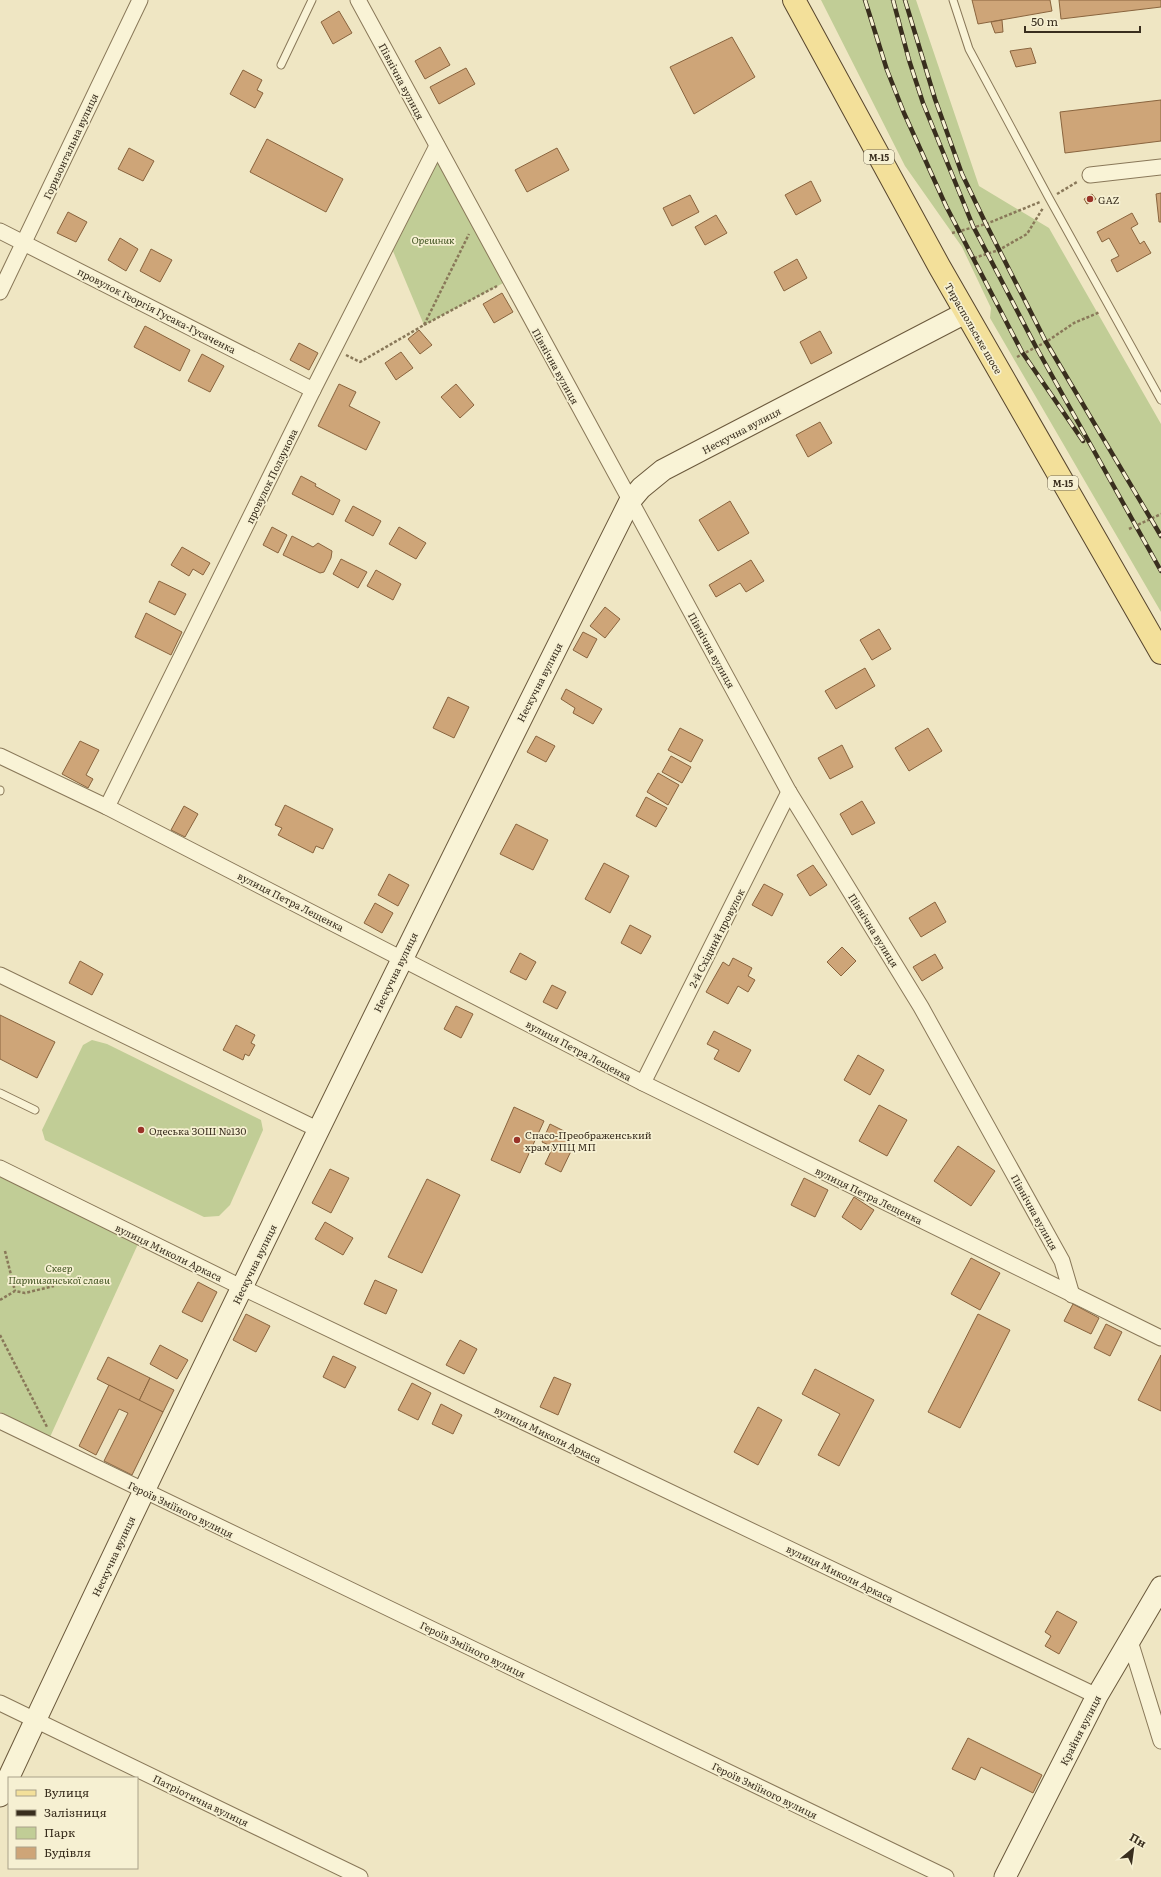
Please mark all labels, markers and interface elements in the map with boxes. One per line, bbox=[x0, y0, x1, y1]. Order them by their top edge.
scale bar bbox=[1025, 8, 1140, 34]
text: 50 m bbox=[1031, 12, 1058, 30]
street label: Північна вулиця bbox=[375, 40, 429, 122]
street label: Горизонтальна вулиця bbox=[39, 90, 101, 202]
road number: М-15 bbox=[864, 150, 894, 164]
place label: GAZ bbox=[1098, 192, 1119, 207]
marker: GAZ bbox=[1085, 194, 1095, 204]
park label: Орешник bbox=[411, 232, 455, 247]
street label: провулок Георгія Гусака-Гусаченка bbox=[75, 263, 239, 357]
street label: Тираспольське шосе bbox=[942, 279, 1006, 377]
street label: Північна вулиця bbox=[529, 325, 583, 407]
street label: Нескучна вулиця bbox=[699, 403, 783, 457]
street label: провулок Ползунова bbox=[241, 425, 301, 526]
road number: М-15 bbox=[1048, 476, 1078, 490]
street label: Північна вулиця bbox=[685, 609, 739, 691]
street label: Нескучна вулиця bbox=[512, 640, 566, 724]
street label: вулиця Петра Лещенка bbox=[235, 868, 347, 935]
street label: 2-й Східний провулок bbox=[684, 886, 748, 990]
street label: Північна вулиця bbox=[845, 890, 903, 970]
street label: Нескучна вулиця bbox=[369, 929, 421, 1015]
street label: вулиця Петра Лещенка bbox=[524, 1016, 635, 1085]
place label: Одеська ЗОШ №130 bbox=[149, 1123, 246, 1138]
marker: Одеська ЗОШ №130 bbox=[136, 1125, 146, 1135]
place label: Спасо-Преображенський храм УПЦ МП bbox=[525, 1127, 652, 1154]
marker: Спасо-Преображенський храм УПЦ МП bbox=[512, 1135, 522, 1145]
street label: вулиця Петра Лещенка bbox=[813, 1162, 926, 1228]
street label: Північна вулиця bbox=[1008, 1171, 1062, 1253]
street label: вулиця Миколи Аркаса bbox=[113, 1220, 226, 1285]
street label: Нескучна вулиця bbox=[228, 1221, 280, 1307]
park label: Сквер Партизанської слави bbox=[8, 1260, 110, 1287]
street label: вулиця Миколи Аркаса bbox=[492, 1402, 605, 1467]
street label: Героїв Зміїного вулиця bbox=[126, 1477, 236, 1541]
street label: Нескучна вулиця bbox=[88, 1513, 138, 1599]
street label: вулиця Миколи Аркаса bbox=[784, 1541, 897, 1606]
street label: Героїв Зміїного вулиця bbox=[418, 1617, 528, 1681]
street label: Крайня вулиця bbox=[1056, 1692, 1104, 1768]
street label: Героїв Зміїного вулиця bbox=[710, 1758, 820, 1822]
street label: Патріотична вулиця bbox=[151, 1770, 251, 1830]
legend bbox=[8, 1777, 138, 1869]
text: Вулиця bbox=[44, 1783, 89, 1801]
text: Залізниця bbox=[44, 1803, 107, 1821]
text: Парк bbox=[44, 1823, 75, 1841]
text: Пн bbox=[1127, 1828, 1150, 1851]
north arrow bbox=[1113, 1829, 1153, 1869]
text: Будівля bbox=[44, 1843, 91, 1861]

